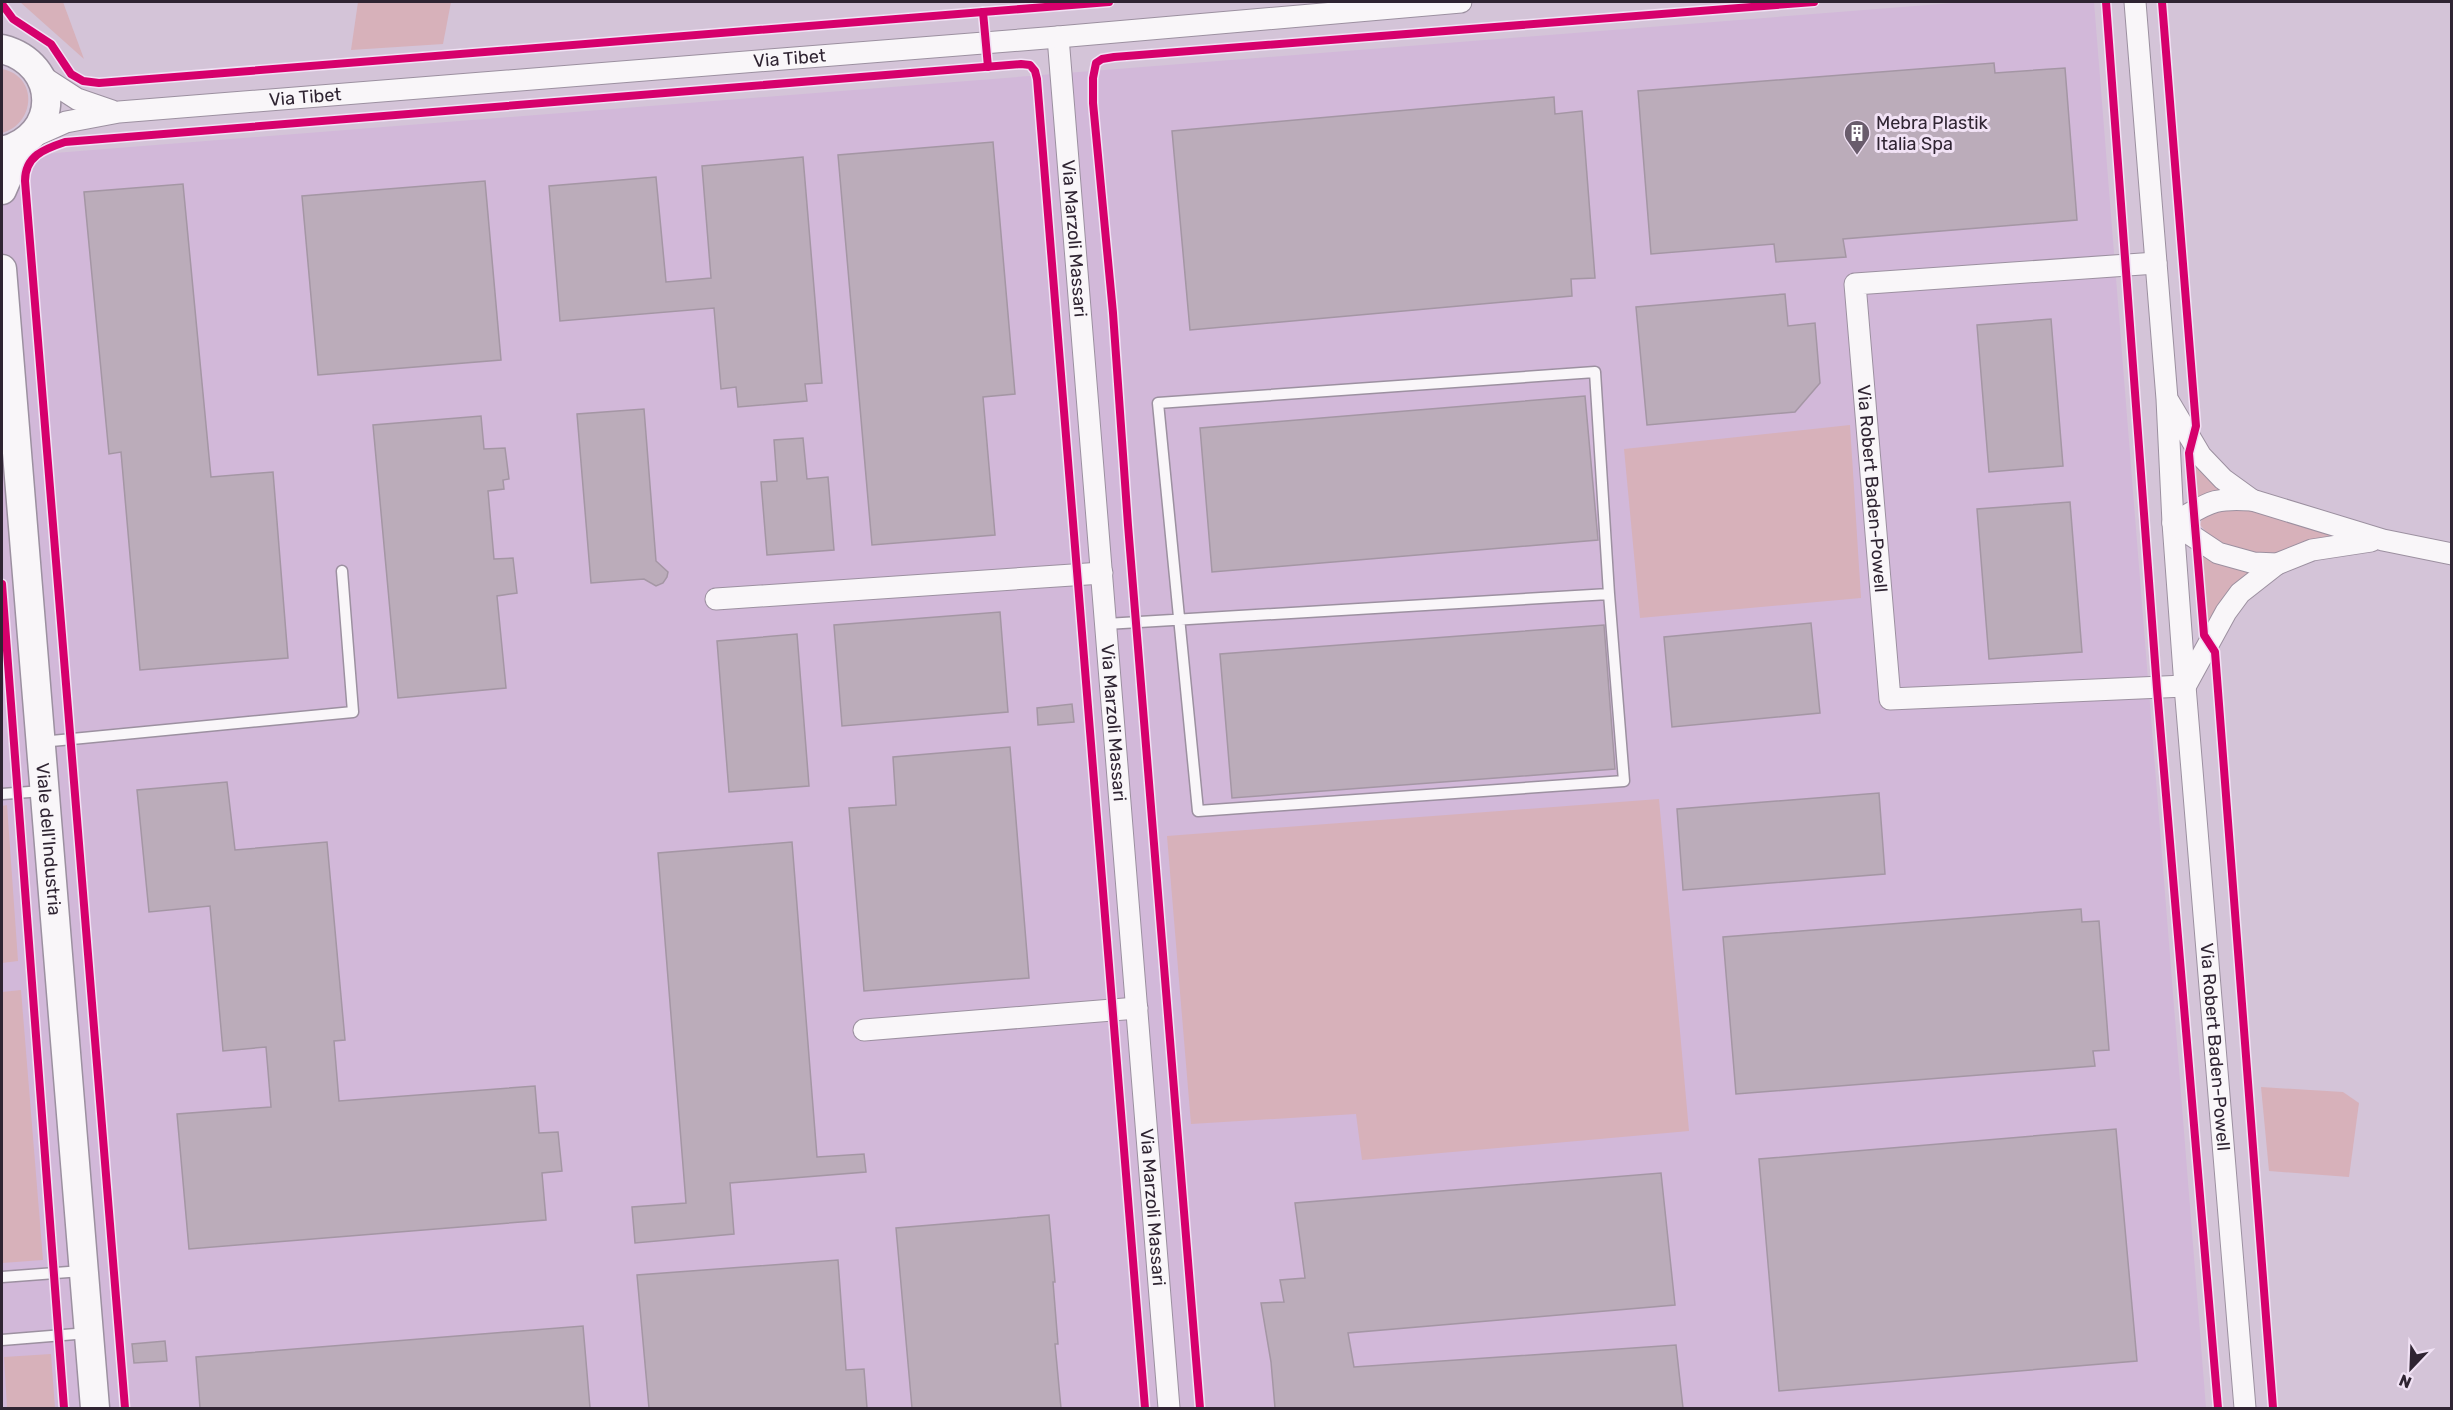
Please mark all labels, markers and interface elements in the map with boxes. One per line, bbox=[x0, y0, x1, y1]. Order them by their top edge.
street label: Via Tibet bbox=[753, 45, 827, 72]
street label: Via Tibet bbox=[268, 83, 342, 111]
place label: Mebra Plastik Italia Spa bbox=[1876, 112, 1989, 155]
building icon: Mebra Plastik Italia Spa bbox=[1842, 118, 1872, 156]
street label: Via Marzoli Massari bbox=[1057, 159, 1092, 318]
street label: Via Robert Baden-Powell bbox=[1853, 384, 1892, 593]
street label: Via Marzoli Massari bbox=[1096, 643, 1131, 802]
street label: Viale dell'Industria bbox=[31, 762, 66, 916]
street label: Via Robert Baden-Powell bbox=[2195, 942, 2235, 1152]
street label: Via Marzoli Massari bbox=[1135, 1128, 1170, 1287]
north arrow bbox=[2381, 1338, 2441, 1398]
text: N bbox=[2396, 1370, 2414, 1392]

